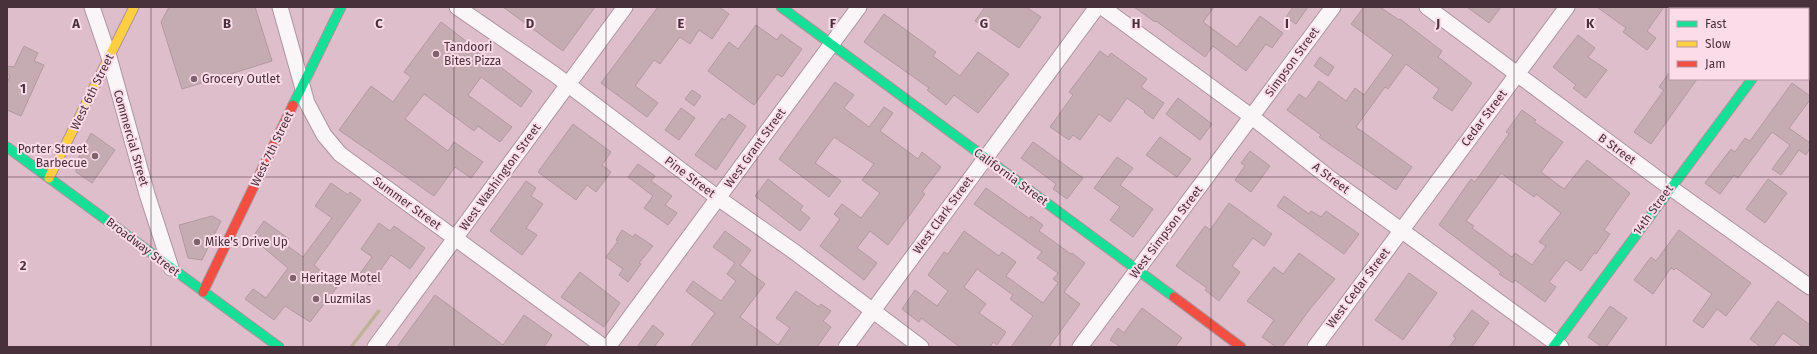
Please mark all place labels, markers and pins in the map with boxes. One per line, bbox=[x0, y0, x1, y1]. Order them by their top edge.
place label: Tandoori Bites Pizza bbox=[444, 40, 501, 68]
marker: Tandoori Bites Pizza bbox=[431, 49, 441, 59]
place label: Grocery Outlet bbox=[202, 72, 281, 86]
marker: Grocery Outlet bbox=[189, 74, 199, 84]
place label: Porter Street Barbecue bbox=[18, 142, 88, 170]
marker: Porter Street Barbecue bbox=[90, 151, 100, 161]
place label: Mike's Drive Up bbox=[205, 235, 288, 249]
marker: Mike's Drive Up bbox=[192, 237, 202, 247]
place label: Heritage Motel bbox=[301, 271, 381, 285]
marker: Heritage Motel bbox=[288, 273, 298, 283]
place label: Luzmilas bbox=[324, 292, 372, 306]
marker: Luzmilas bbox=[311, 294, 321, 304]

